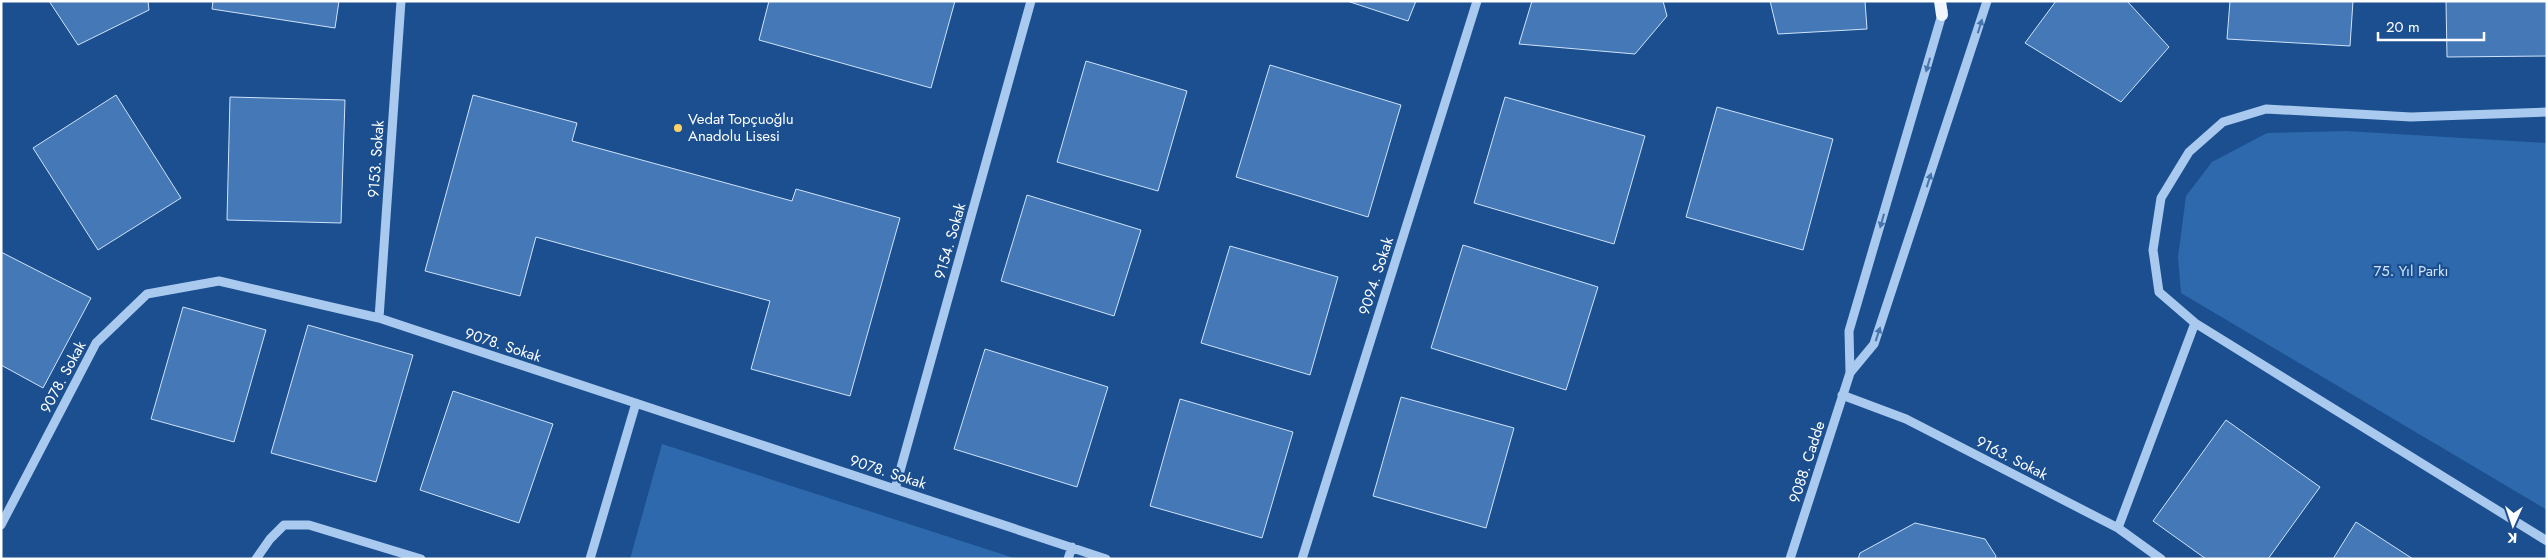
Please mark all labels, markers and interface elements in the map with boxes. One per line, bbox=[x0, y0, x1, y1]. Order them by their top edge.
scale bar bbox=[2378, 10, 2484, 42]
text: 20 m bbox=[2386, 16, 2420, 38]
one-way arrow bbox=[1976, 18, 1984, 33]
one-way arrow bbox=[1923, 57, 1931, 72]
place label: Vedat Topçuoğlu Anadolu Lisesi bbox=[688, 108, 794, 147]
street label: 9153. Sokak bbox=[362, 119, 390, 198]
marker: Vedat Topçuoğlu Anadolu Lisesi bbox=[672, 122, 684, 134]
one-way arrow bbox=[1925, 172, 1933, 187]
street label: 9154. Sokak bbox=[929, 200, 971, 282]
one-way arrow bbox=[1877, 213, 1885, 228]
street label: 9094. Sokak bbox=[1353, 234, 1399, 318]
park label: 75. Yıl Parkı bbox=[2373, 260, 2449, 282]
street label: 9078. Sokak bbox=[462, 322, 544, 368]
one-way arrow bbox=[1874, 326, 1882, 341]
street label: 9078. Sokak bbox=[35, 336, 92, 417]
street label: 9088. Cadde bbox=[1783, 418, 1831, 506]
street label: 9163. Sokak bbox=[1972, 431, 2052, 486]
street label: 9078. Sokak bbox=[847, 449, 929, 495]
north arrow bbox=[2488, 500, 2538, 550]
text: K bbox=[2507, 528, 2518, 548]

